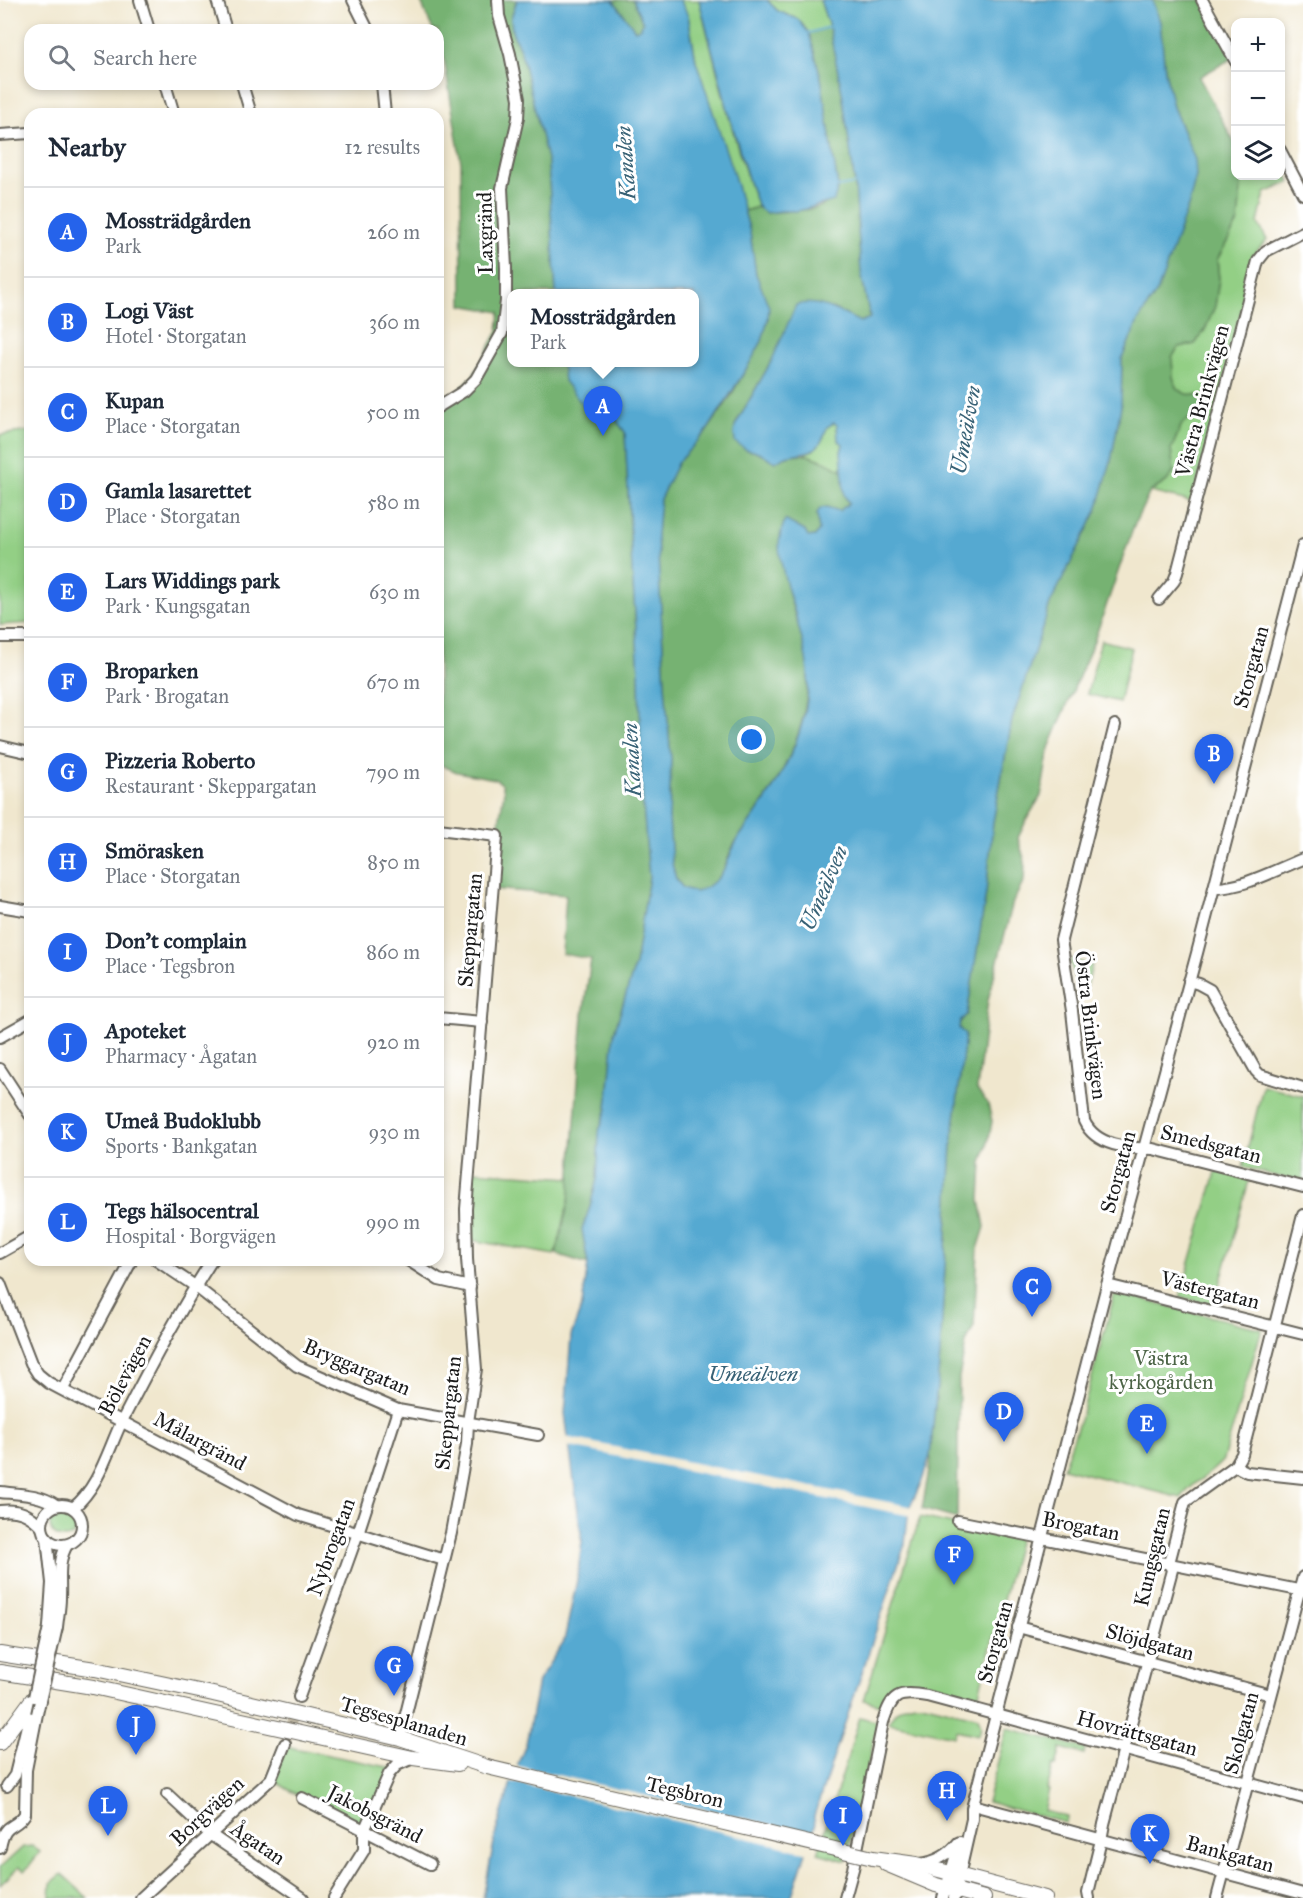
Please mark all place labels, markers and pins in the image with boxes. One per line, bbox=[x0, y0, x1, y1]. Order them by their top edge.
pin: A bbox=[584, 386, 622, 436]
pin: B bbox=[1194, 734, 1234, 784]
pin: C bbox=[1012, 1268, 1052, 1317]
pin: D bbox=[984, 1392, 1024, 1442]
pin: E bbox=[1128, 1404, 1166, 1454]
pin: F bbox=[934, 1536, 974, 1585]
pin: G bbox=[374, 1646, 414, 1696]
pin: J bbox=[116, 1706, 156, 1755]
pin: H bbox=[928, 1772, 966, 1821]
pin: L bbox=[88, 1786, 128, 1836]
pin: I bbox=[824, 1796, 862, 1846]
pin: K bbox=[1130, 1814, 1170, 1864]

